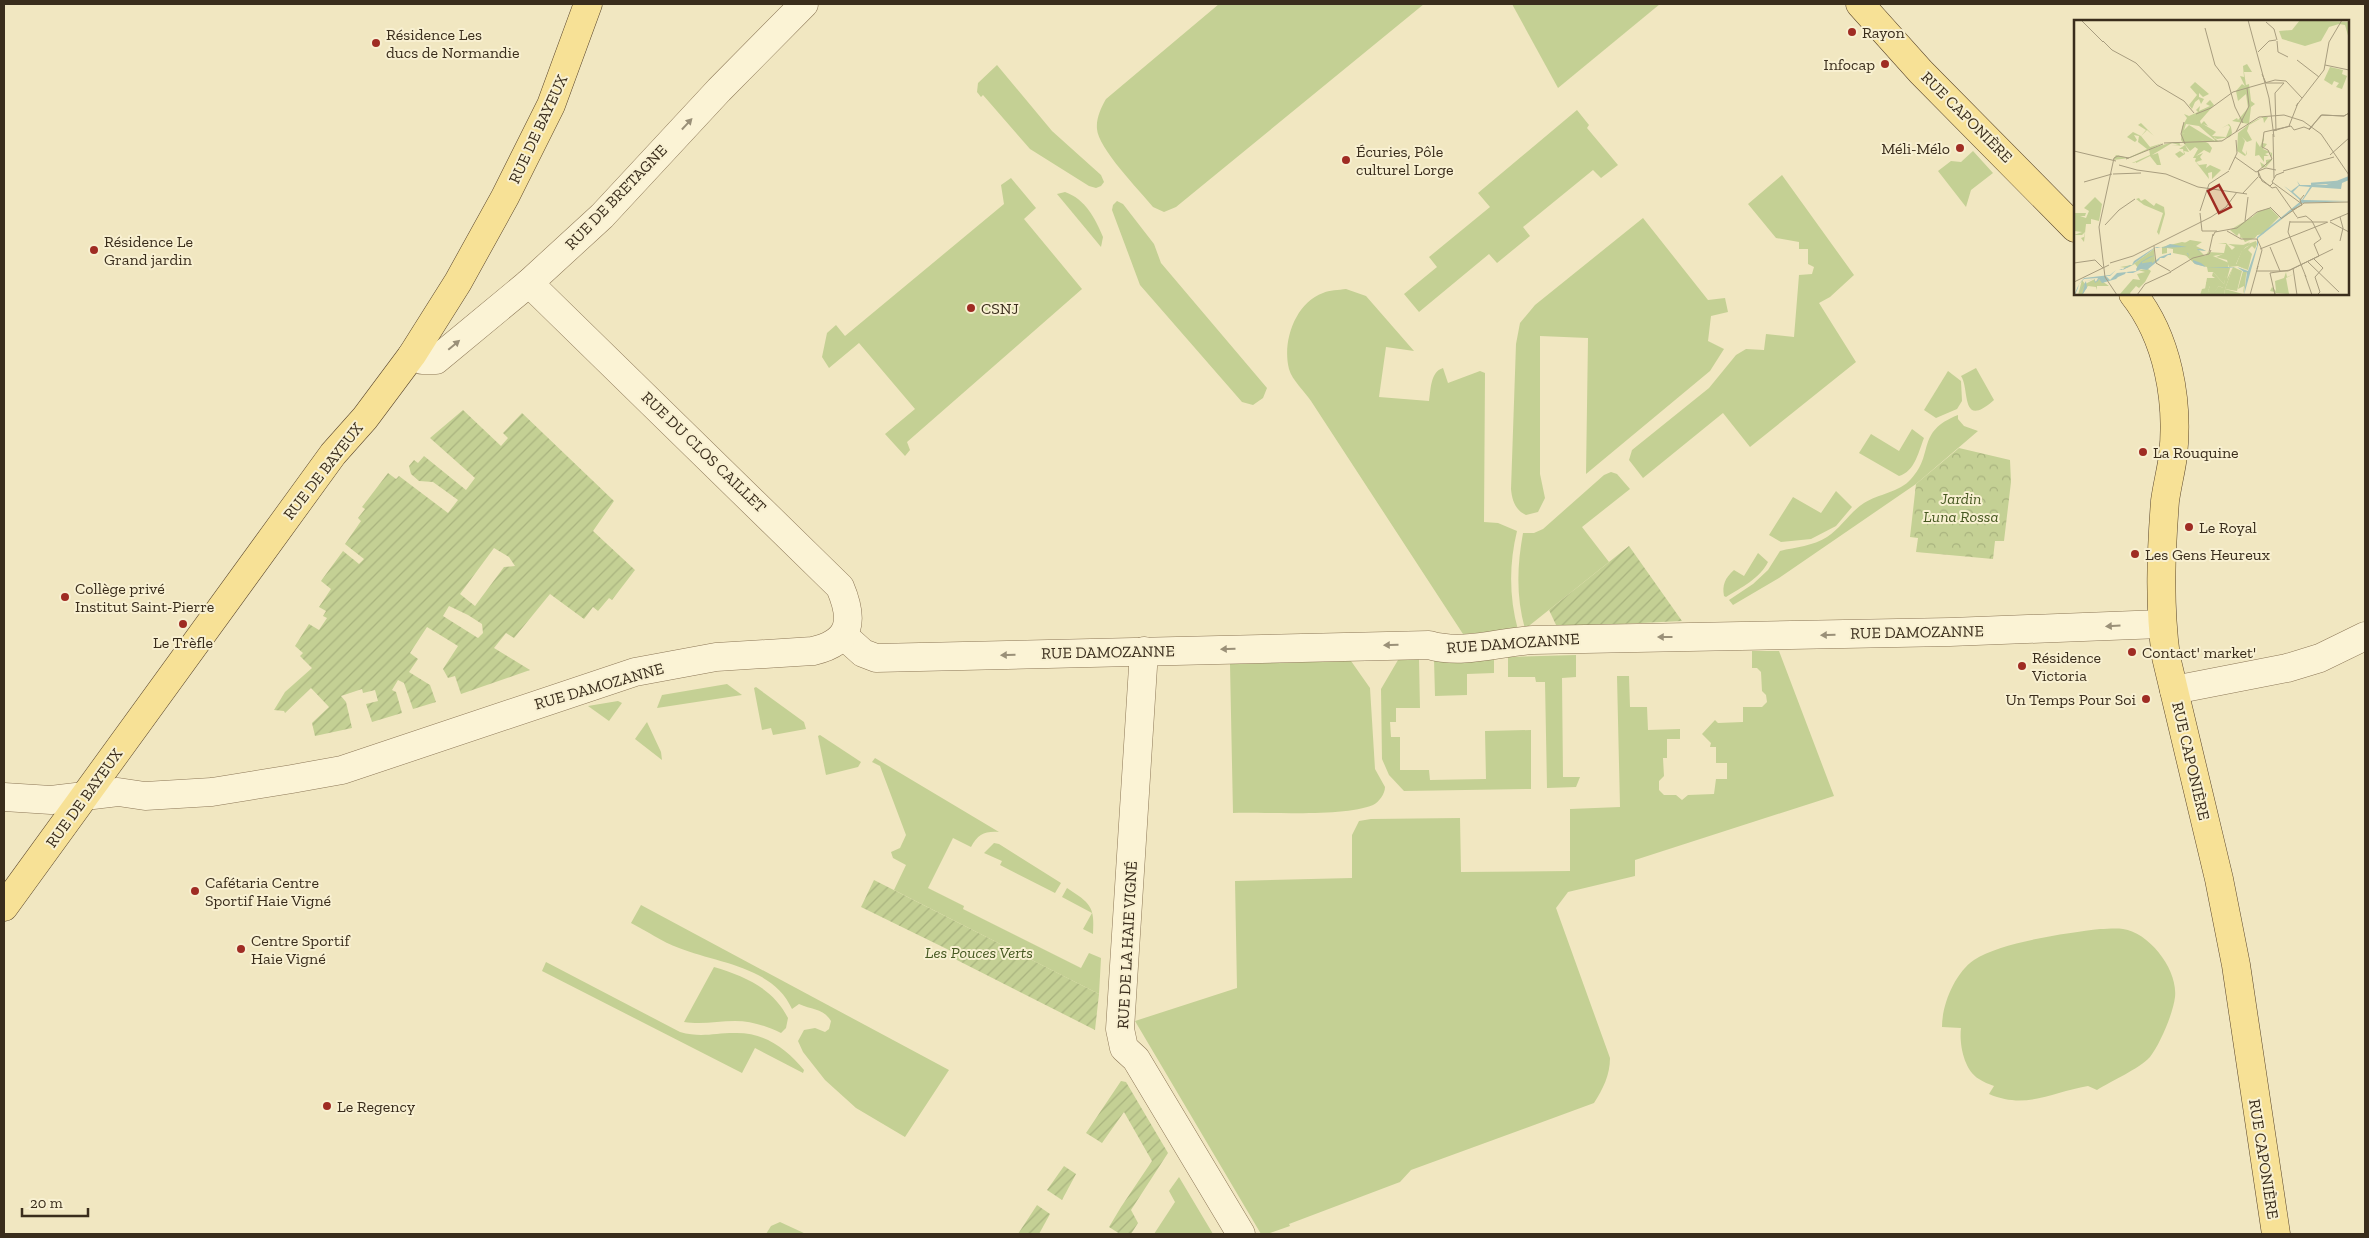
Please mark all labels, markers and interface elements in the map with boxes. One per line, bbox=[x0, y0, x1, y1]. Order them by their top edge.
inset map bbox=[2074, 20, 2349, 295]
place label: Rayon bbox=[1862, 23, 1905, 42]
place label: Résidence Les ducs de Normandie bbox=[386, 25, 520, 62]
marker: Rayon bbox=[1846, 26, 1858, 38]
marker: Résidence Les ducs de Normandie bbox=[370, 37, 382, 49]
place label: Infocap bbox=[1824, 55, 1875, 74]
marker: Infocap bbox=[1879, 58, 1891, 70]
street label: RUE CAPONIÈRE bbox=[1917, 67, 2017, 167]
street label: RUE DE BAYEUX bbox=[505, 72, 571, 186]
one-way arrow bbox=[681, 119, 693, 131]
place label: Méli-Mélo bbox=[1881, 139, 1950, 158]
street label: RUE DE BRETAGNE bbox=[561, 141, 671, 253]
place label: Écuries, Pôle culturel Lorge bbox=[1356, 142, 1454, 179]
marker: Méli-Mélo bbox=[1954, 142, 1966, 154]
marker: Écuries, Pôle culturel Lorge bbox=[1340, 154, 1352, 166]
place label: Résidence Le Grand jardin bbox=[104, 232, 193, 269]
marker: Résidence Le Grand jardin bbox=[88, 244, 100, 256]
place label: CSNJ bbox=[981, 299, 1019, 318]
marker: CSNJ bbox=[965, 302, 977, 314]
one-way arrow bbox=[448, 340, 460, 351]
street label: RUE DU CLOS CAILLET bbox=[638, 388, 770, 517]
street label: RUE DE BAYEUX bbox=[279, 419, 367, 523]
place label: La Rouquine bbox=[2153, 443, 2239, 462]
marker: La Rouquine bbox=[2137, 446, 2149, 458]
park label: Jardin Luna Rossa bbox=[1923, 489, 1999, 526]
place label: Le Royal bbox=[2199, 518, 2257, 537]
marker: Le Royal bbox=[2183, 521, 2195, 533]
place label: Les Gens Heureux bbox=[2145, 545, 2270, 564]
marker: Les Gens Heureux bbox=[2129, 548, 2141, 560]
place label: Collège privé Institut Saint-Pierre bbox=[75, 579, 214, 616]
marker: Collège privé Institut Saint-Pierre bbox=[59, 591, 71, 603]
marker: Le Trèfle bbox=[177, 618, 189, 630]
street label: RUE DAMOZANNE bbox=[1850, 621, 1984, 643]
one-way arrow bbox=[2104, 622, 2120, 630]
street label: RUE DAMOZANNE bbox=[1446, 629, 1580, 657]
one-way arrow bbox=[1820, 631, 1836, 639]
place label: Le Trèfle bbox=[153, 633, 213, 652]
one-way arrow bbox=[1657, 634, 1673, 642]
street label: RUE DAMOZANNE bbox=[1041, 641, 1175, 663]
one-way arrow bbox=[1383, 642, 1399, 650]
place label: Contact' market' bbox=[2142, 643, 2256, 662]
one-way arrow bbox=[1220, 646, 1236, 654]
marker: Contact' market' bbox=[2126, 646, 2138, 658]
place label: Résidence Victoria bbox=[2031, 648, 2101, 685]
one-way arrow bbox=[1000, 651, 1016, 659]
street label: RUE DAMOZANNE bbox=[532, 658, 666, 714]
marker: Résidence Victoria bbox=[2016, 660, 2028, 672]
place label: Un Temps Pour Soi bbox=[2005, 690, 2137, 709]
marker: Un Temps Pour Soi bbox=[2140, 693, 2152, 705]
street label: RUE CAPONIÈRE bbox=[2168, 700, 2214, 822]
street label: RUE DE BAYEUX bbox=[42, 745, 126, 851]
street label: RUE DE LA HAIE VIGNÉ bbox=[1113, 861, 1141, 1029]
place label: Cafétaria Centre Sportif Haie Vigné bbox=[205, 873, 331, 910]
marker: Cafétaria Centre Sportif Haie Vigné bbox=[189, 885, 201, 897]
place label: Centre Sportif Haie Vigné bbox=[251, 931, 352, 968]
marker: Centre Sportif Haie Vigné bbox=[235, 943, 247, 955]
park label: Les Pouces Verts bbox=[925, 943, 1033, 962]
place label: Le Regency bbox=[337, 1097, 416, 1116]
street label: RUE CAPONIÈRE bbox=[2245, 1098, 2283, 1220]
marker: Le Regency bbox=[321, 1100, 333, 1112]
scale bar bbox=[22, 1186, 89, 1218]
text: 20 m bbox=[30, 1194, 63, 1212]

